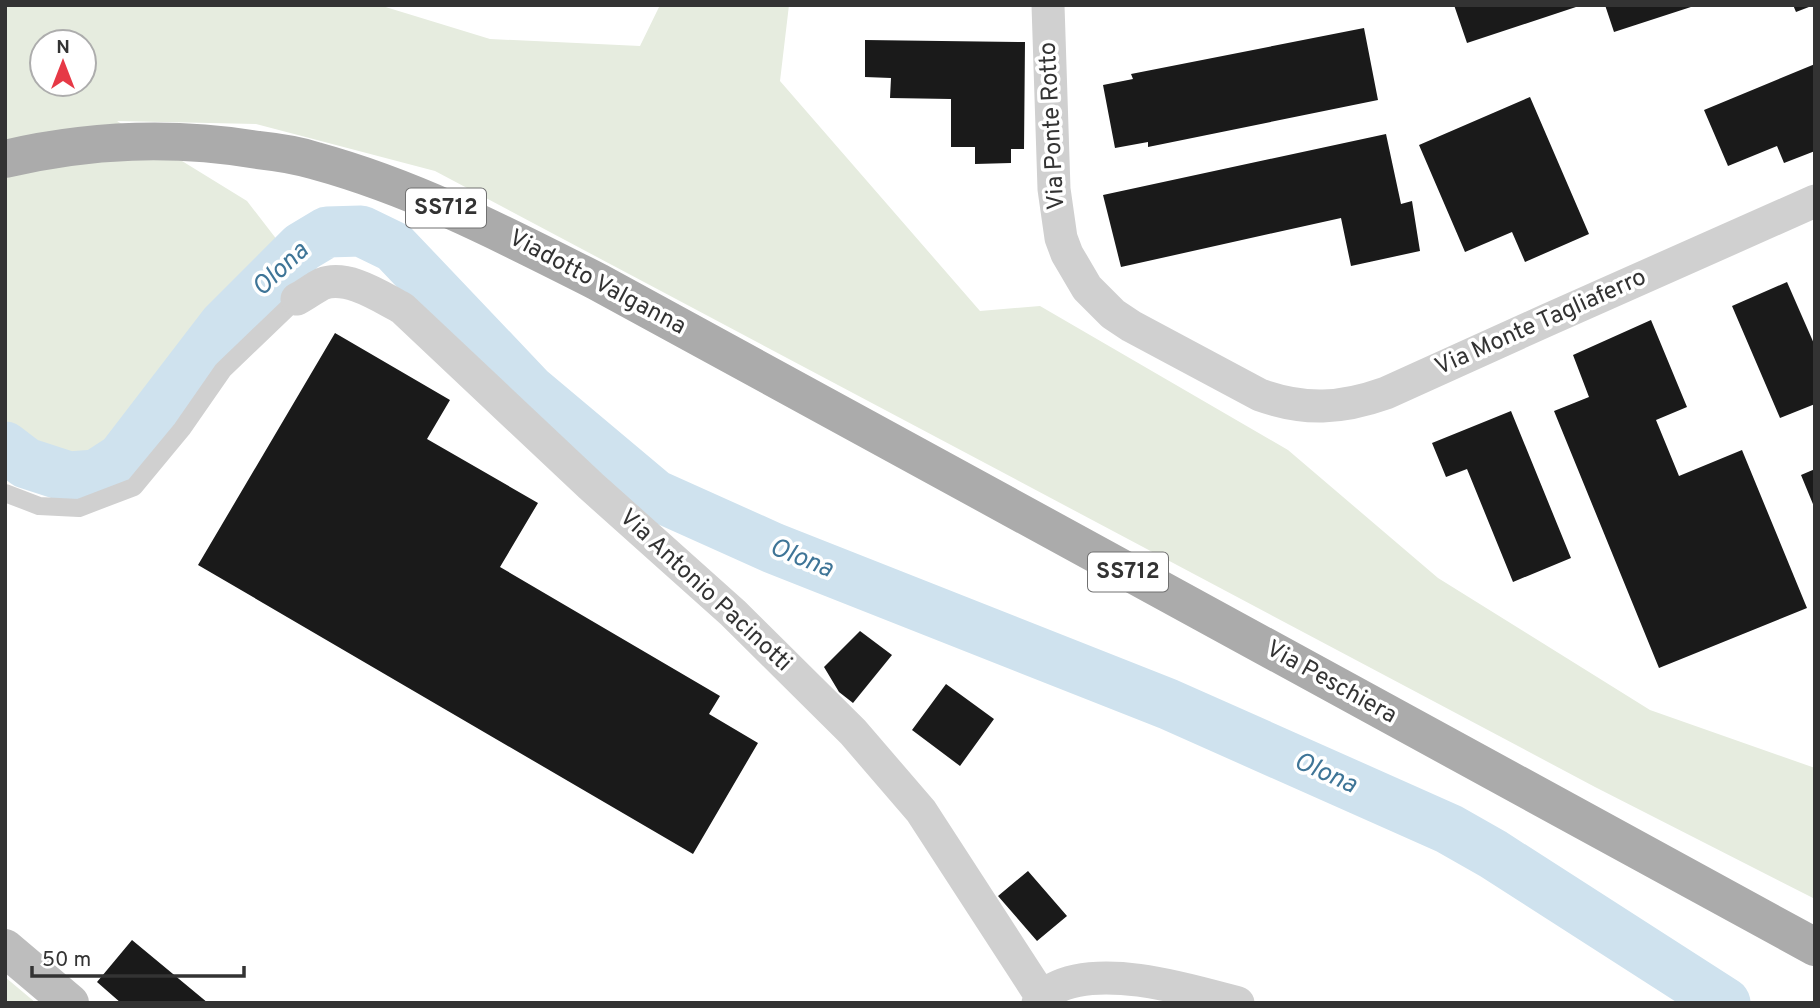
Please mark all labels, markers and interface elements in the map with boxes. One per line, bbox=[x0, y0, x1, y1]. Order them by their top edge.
north arrow bbox=[28, 28, 98, 98]
text: N bbox=[56, 36, 70, 60]
street label: Via Ponte Rotto bbox=[1034, 41, 1072, 211]
road number: SS712 bbox=[406, 188, 486, 228]
street label: Viadotto Valganna bbox=[503, 224, 691, 342]
water label: Olona bbox=[246, 235, 317, 304]
street label: Via Monte Tagliaferro bbox=[1431, 263, 1651, 383]
street label: Via Antonio Pacinotti bbox=[612, 503, 798, 679]
water label: Olona bbox=[764, 531, 838, 587]
road number: SS712 bbox=[1088, 552, 1168, 592]
street label: Via Peschiera bbox=[1260, 635, 1402, 731]
water label: Olona bbox=[1288, 746, 1362, 803]
scale bar bbox=[32, 934, 243, 978]
text: 50 m bbox=[42, 947, 91, 974]

